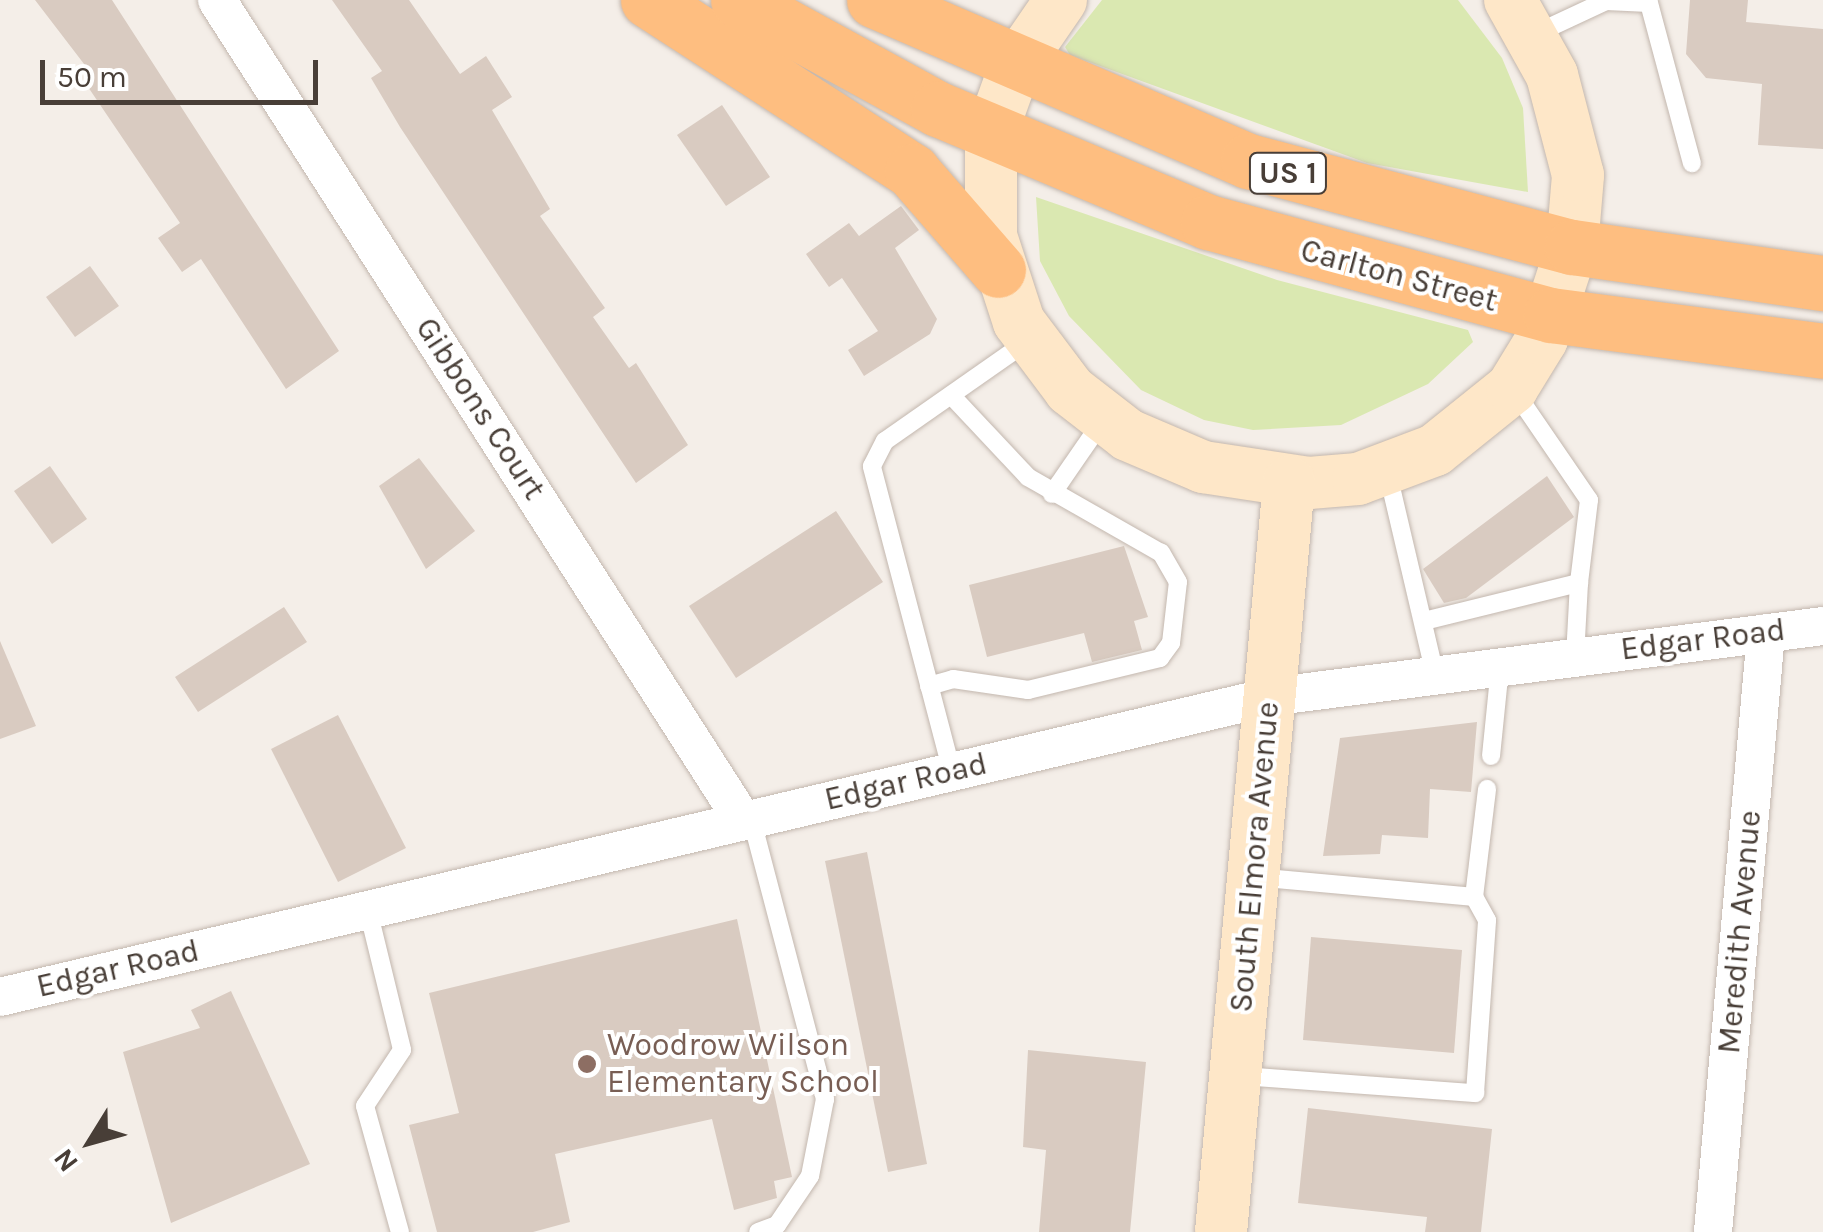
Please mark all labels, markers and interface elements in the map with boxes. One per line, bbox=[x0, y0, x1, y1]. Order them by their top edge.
scale bar bbox=[45, 40, 322, 102]
text: 50 m bbox=[57, 59, 127, 95]
road number: US 1 bbox=[1248, 148, 1328, 198]
street label: Carlton Street bbox=[1296, 231, 1502, 321]
street label: Gibbons Court bbox=[407, 311, 553, 507]
street label: Edgar Road bbox=[1619, 611, 1787, 669]
street label: South Elmora Avenue bbox=[1222, 700, 1288, 1014]
street label: Edgar Road bbox=[821, 745, 991, 819]
street label: Meredith Avenue bbox=[1710, 809, 1770, 1055]
street label: Edgar Road bbox=[33, 932, 203, 1006]
place label: Woodrow Wilson Elementary School bbox=[607, 1027, 879, 1102]
marker: Woodrow Wilson Elementary School bbox=[576, 1053, 598, 1075]
north arrow bbox=[40, 1092, 140, 1192]
text: N bbox=[46, 1142, 85, 1178]

